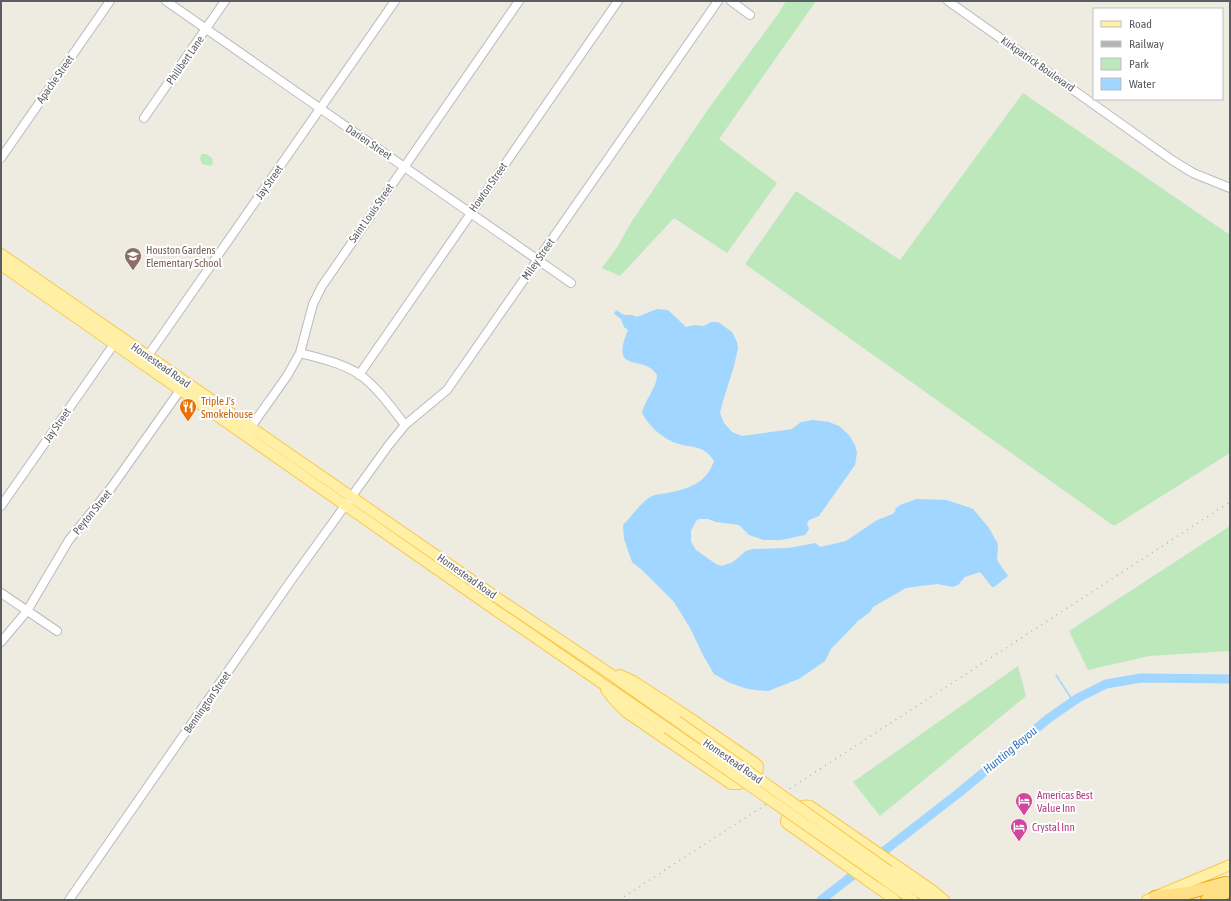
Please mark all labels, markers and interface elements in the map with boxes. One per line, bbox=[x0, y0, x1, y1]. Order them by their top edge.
legend bbox=[1093, 8, 1223, 100]
text: Road bbox=[1129, 17, 1152, 31]
street label: Philibert Lane bbox=[164, 33, 206, 87]
street label: Kirkpatrick Boulevard bbox=[999, 34, 1077, 94]
text: Railway bbox=[1129, 37, 1164, 51]
street label: Apache Street bbox=[34, 53, 76, 105]
text: Park bbox=[1129, 57, 1150, 71]
text: Water bbox=[1129, 77, 1156, 91]
street label: Darien Street bbox=[344, 122, 394, 162]
street label: Howton Street bbox=[467, 160, 509, 214]
street label: Jay Street bbox=[253, 163, 285, 201]
street label: Saint Louis Street bbox=[346, 181, 396, 245]
street label: Miley Street bbox=[519, 236, 557, 282]
place label: Houston Gardens Elementary School bbox=[146, 244, 222, 269]
school or university icon: Houston Gardens Elementary School bbox=[123, 246, 143, 271]
street label: Homestead Road bbox=[129, 340, 193, 390]
place label: Triple J's Smokehouse bbox=[201, 395, 253, 420]
restaurant icon: Triple J's Smokehouse bbox=[178, 397, 198, 422]
street label: Jay Street bbox=[41, 406, 73, 444]
street label: Peyton Street bbox=[70, 487, 114, 537]
street label: Homestead Road bbox=[435, 551, 499, 601]
street label: Bennington Street bbox=[181, 669, 233, 735]
water label: Hunting Bayou bbox=[980, 723, 1040, 776]
street label: Homestead Road bbox=[701, 736, 765, 786]
place label: Americas Best Value Inn bbox=[1037, 789, 1093, 814]
hotel icon: Americas Best Value Inn bbox=[1014, 791, 1034, 816]
hotel icon: Crystal Inn bbox=[1009, 817, 1029, 842]
place label: Crystal Inn bbox=[1032, 821, 1075, 833]

